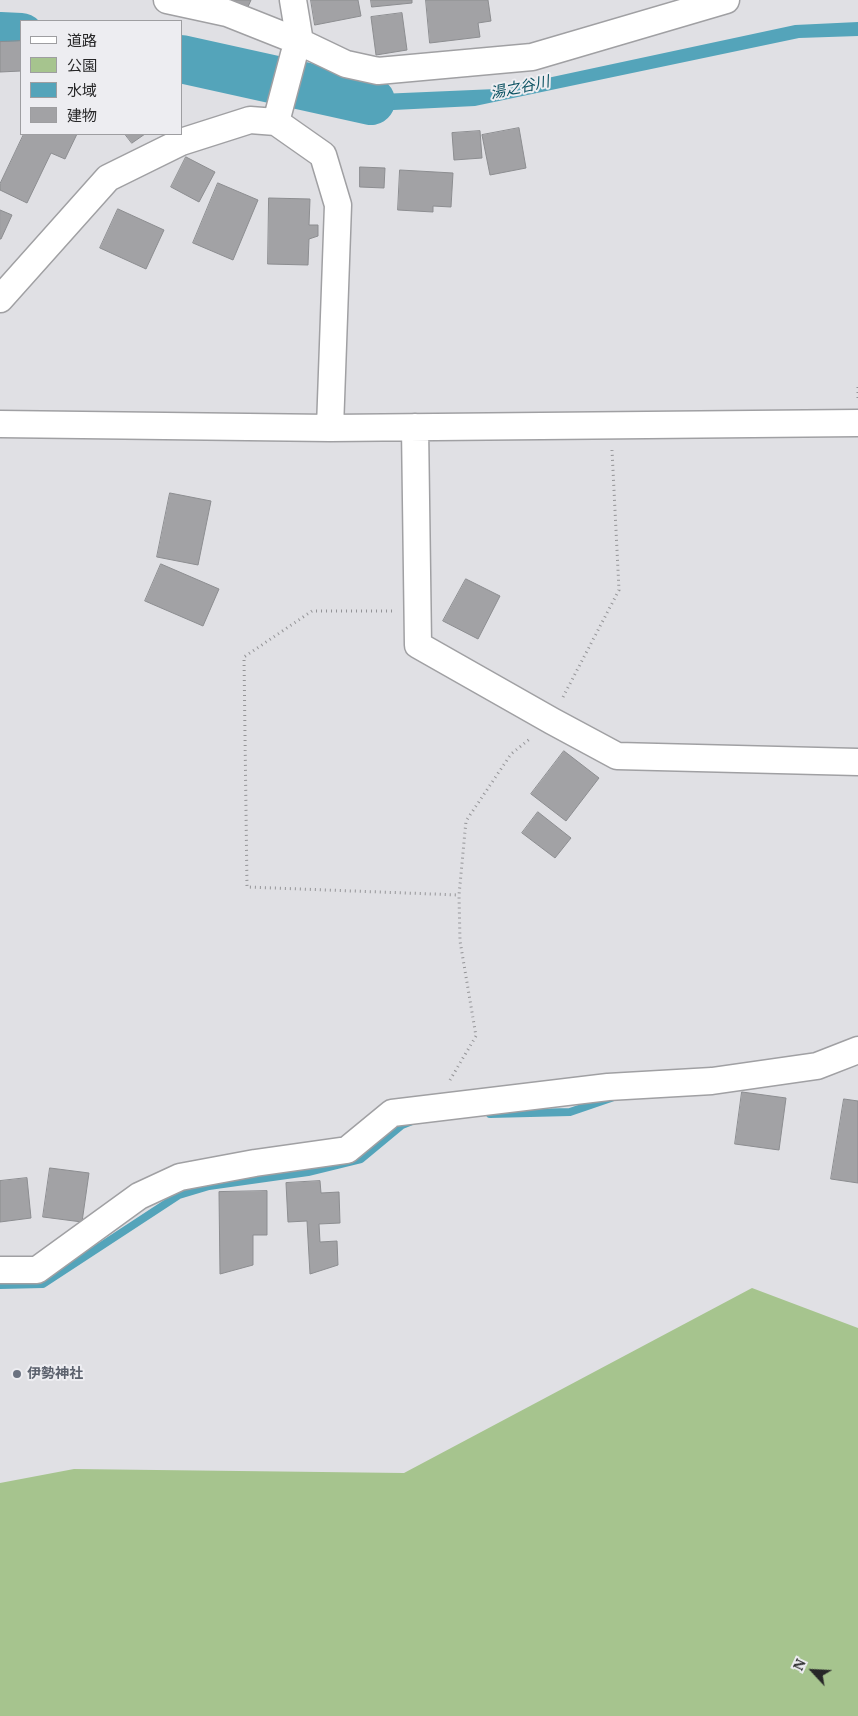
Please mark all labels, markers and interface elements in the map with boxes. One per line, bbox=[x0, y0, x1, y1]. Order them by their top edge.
legend bbox=[20, 20, 182, 135]
text: 道路 bbox=[67, 30, 97, 50]
text: 公園 bbox=[67, 55, 97, 75]
water label: 湯之谷川 bbox=[489, 73, 551, 103]
text: 水域 bbox=[67, 80, 97, 100]
text: 建物 bbox=[67, 105, 97, 125]
place label: 伊勢神社 bbox=[27, 1366, 83, 1382]
marker: 伊勢神社 bbox=[11, 1368, 23, 1380]
north arrow bbox=[788, 1646, 838, 1696]
text: N bbox=[788, 1656, 810, 1673]

